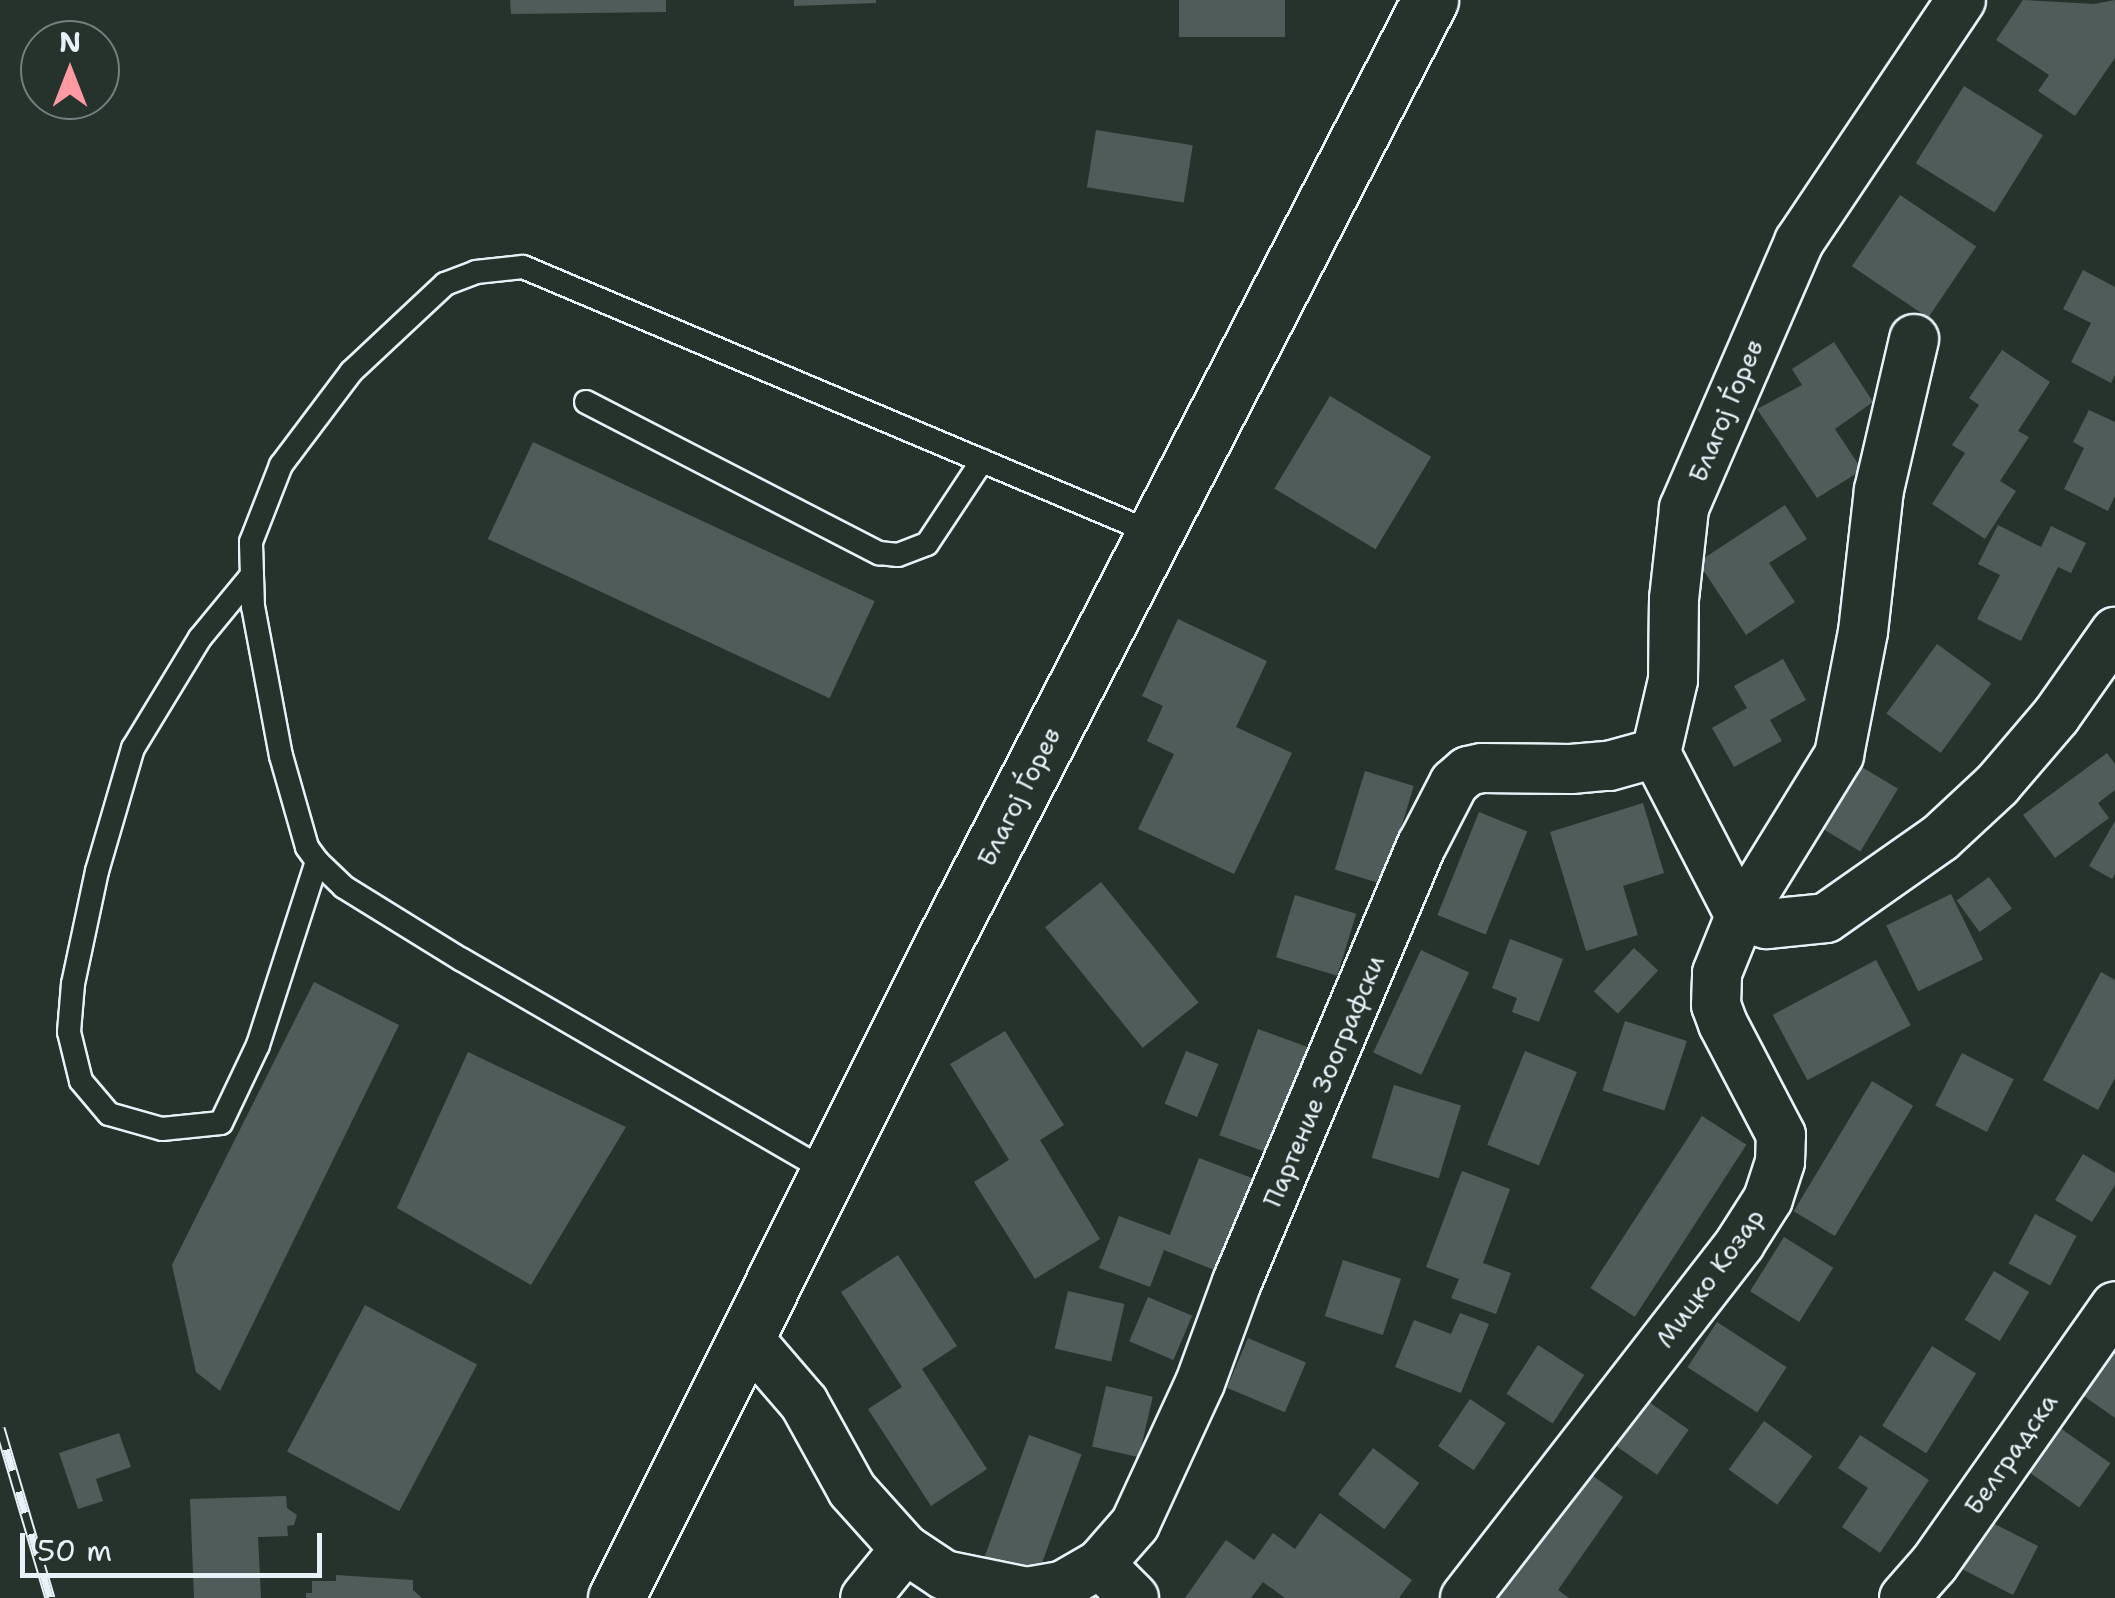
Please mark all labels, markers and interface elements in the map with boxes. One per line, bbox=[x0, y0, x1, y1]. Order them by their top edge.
north arrow bbox=[20, 20, 120, 120]
text: N bbox=[59, 23, 81, 61]
street label: Благој Ѓорев bbox=[1683, 335, 1769, 487]
street label: Благој Ѓорев bbox=[971, 723, 1067, 871]
street label: Партение Зоографски bbox=[1257, 950, 1391, 1212]
street label: Мицко Козар bbox=[1650, 1203, 1770, 1353]
street label: Белградска bbox=[1958, 1388, 2064, 1520]
scale bar bbox=[25, 1513, 328, 1575]
text: 50 m bbox=[37, 1530, 112, 1571]

